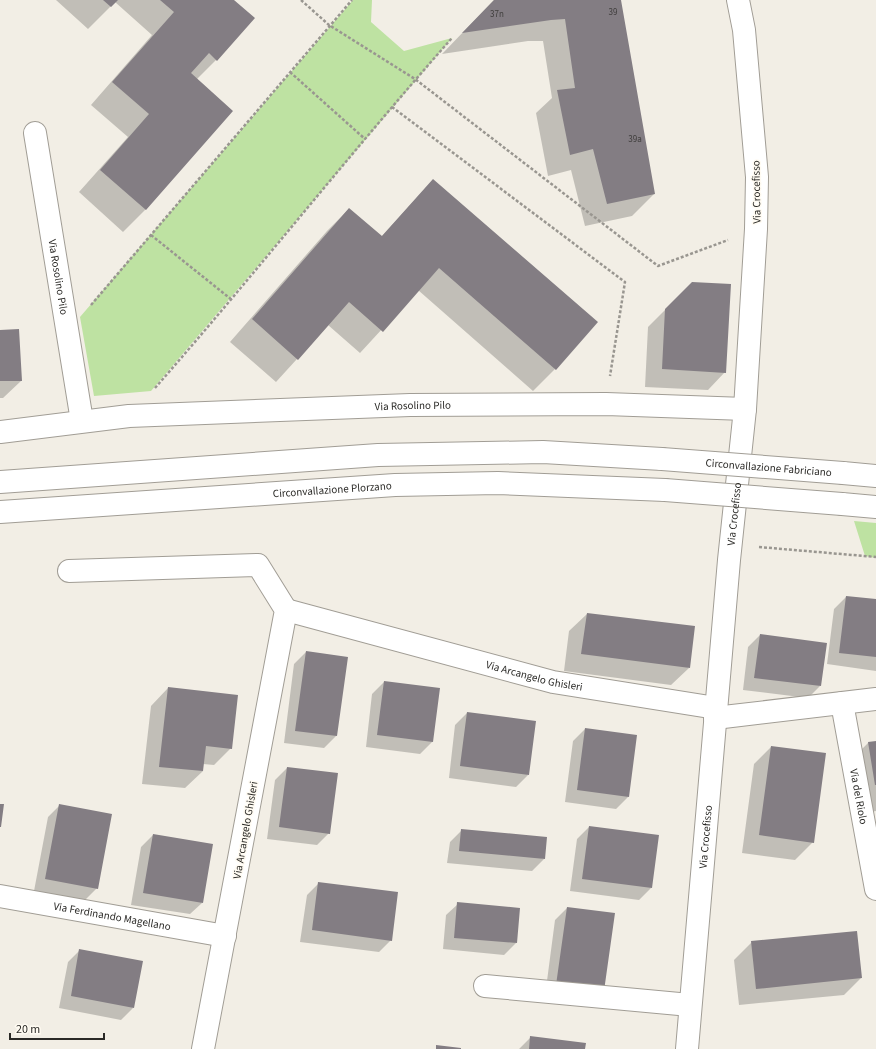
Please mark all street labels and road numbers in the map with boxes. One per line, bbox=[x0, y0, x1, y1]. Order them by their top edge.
street label: Via Crocefisso bbox=[748, 160, 765, 224]
street label: Via Rosolino Pilo bbox=[44, 238, 72, 316]
street label: Via Rosolino Pilo bbox=[374, 398, 451, 414]
street label: Circonvallazione Fabriciano bbox=[705, 455, 832, 480]
street label: Circonvallazione Plorzano bbox=[272, 478, 392, 501]
street label: Via Crocefisso bbox=[724, 482, 745, 546]
street label: Via Arcangelo Ghisleri bbox=[484, 657, 584, 695]
street label: Via del Riolo bbox=[846, 767, 871, 826]
street label: Via Arcangelo Ghisleri bbox=[230, 780, 261, 880]
street label: Via Crocefisso bbox=[696, 805, 716, 869]
street label: Via Ferdinando Magellano bbox=[52, 899, 172, 934]

